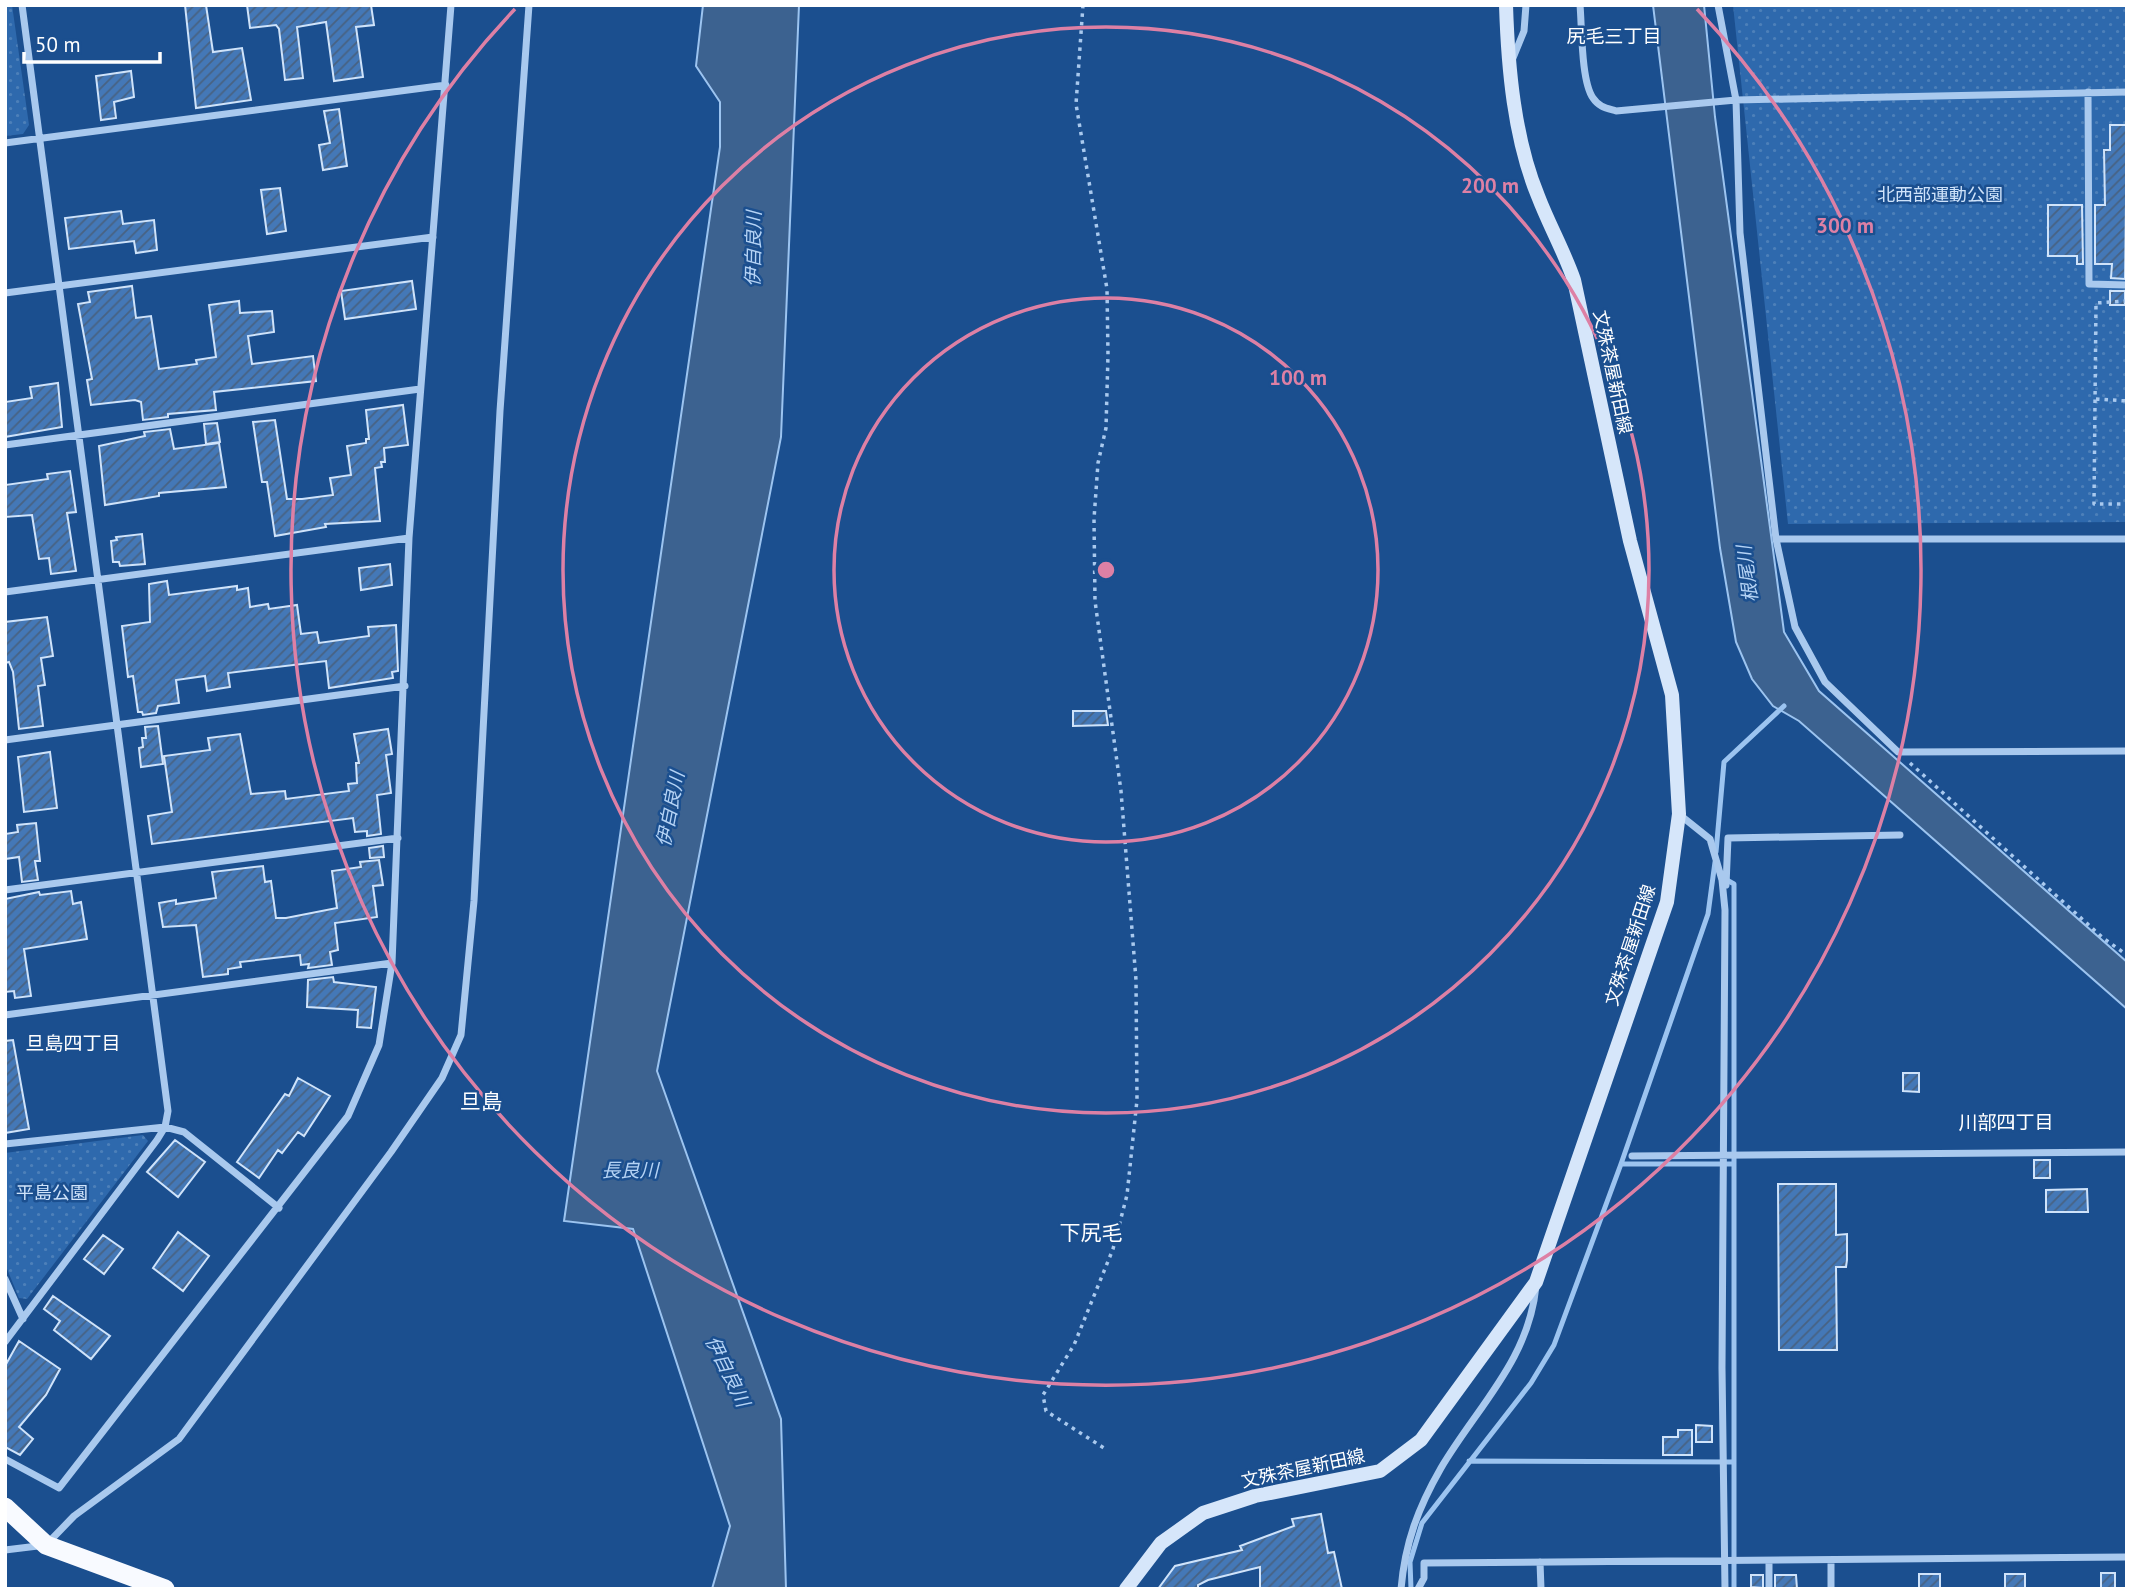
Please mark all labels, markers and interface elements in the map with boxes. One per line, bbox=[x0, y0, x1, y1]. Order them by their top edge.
scale bar bbox=[24, 21, 161, 65]
district label: 尻毛三丁目 bbox=[1566, 24, 1662, 48]
text: 50 m bbox=[35, 31, 81, 58]
text: 200 m bbox=[1461, 172, 1519, 199]
park label: 北西部運動公園 bbox=[1877, 183, 2003, 206]
water label: 伊自良川 bbox=[740, 209, 766, 287]
text: 300 m bbox=[1816, 212, 1874, 239]
street label: 文殊茶屋新田線 bbox=[1589, 308, 1637, 436]
text: 100 m bbox=[1269, 364, 1327, 391]
water label: 根尾川 bbox=[1731, 542, 1762, 604]
centre of rings bbox=[1094, 558, 1118, 582]
water label: 伊自良川 bbox=[651, 767, 689, 849]
street label: 文殊茶屋新田線 bbox=[1600, 882, 1660, 1008]
district label: 旦島四丁目 bbox=[25, 1031, 121, 1055]
district label: 旦島 bbox=[460, 1088, 502, 1115]
district label: 川部四丁目 bbox=[1958, 1110, 2054, 1134]
water label: 長良川 bbox=[601, 1158, 660, 1182]
park label: 平島公園 bbox=[16, 1181, 88, 1204]
district label: 下尻毛 bbox=[1060, 1219, 1123, 1246]
water label: 伊自良川 bbox=[701, 1332, 756, 1412]
street label: 文殊茶屋新田線 bbox=[1239, 1444, 1367, 1492]

